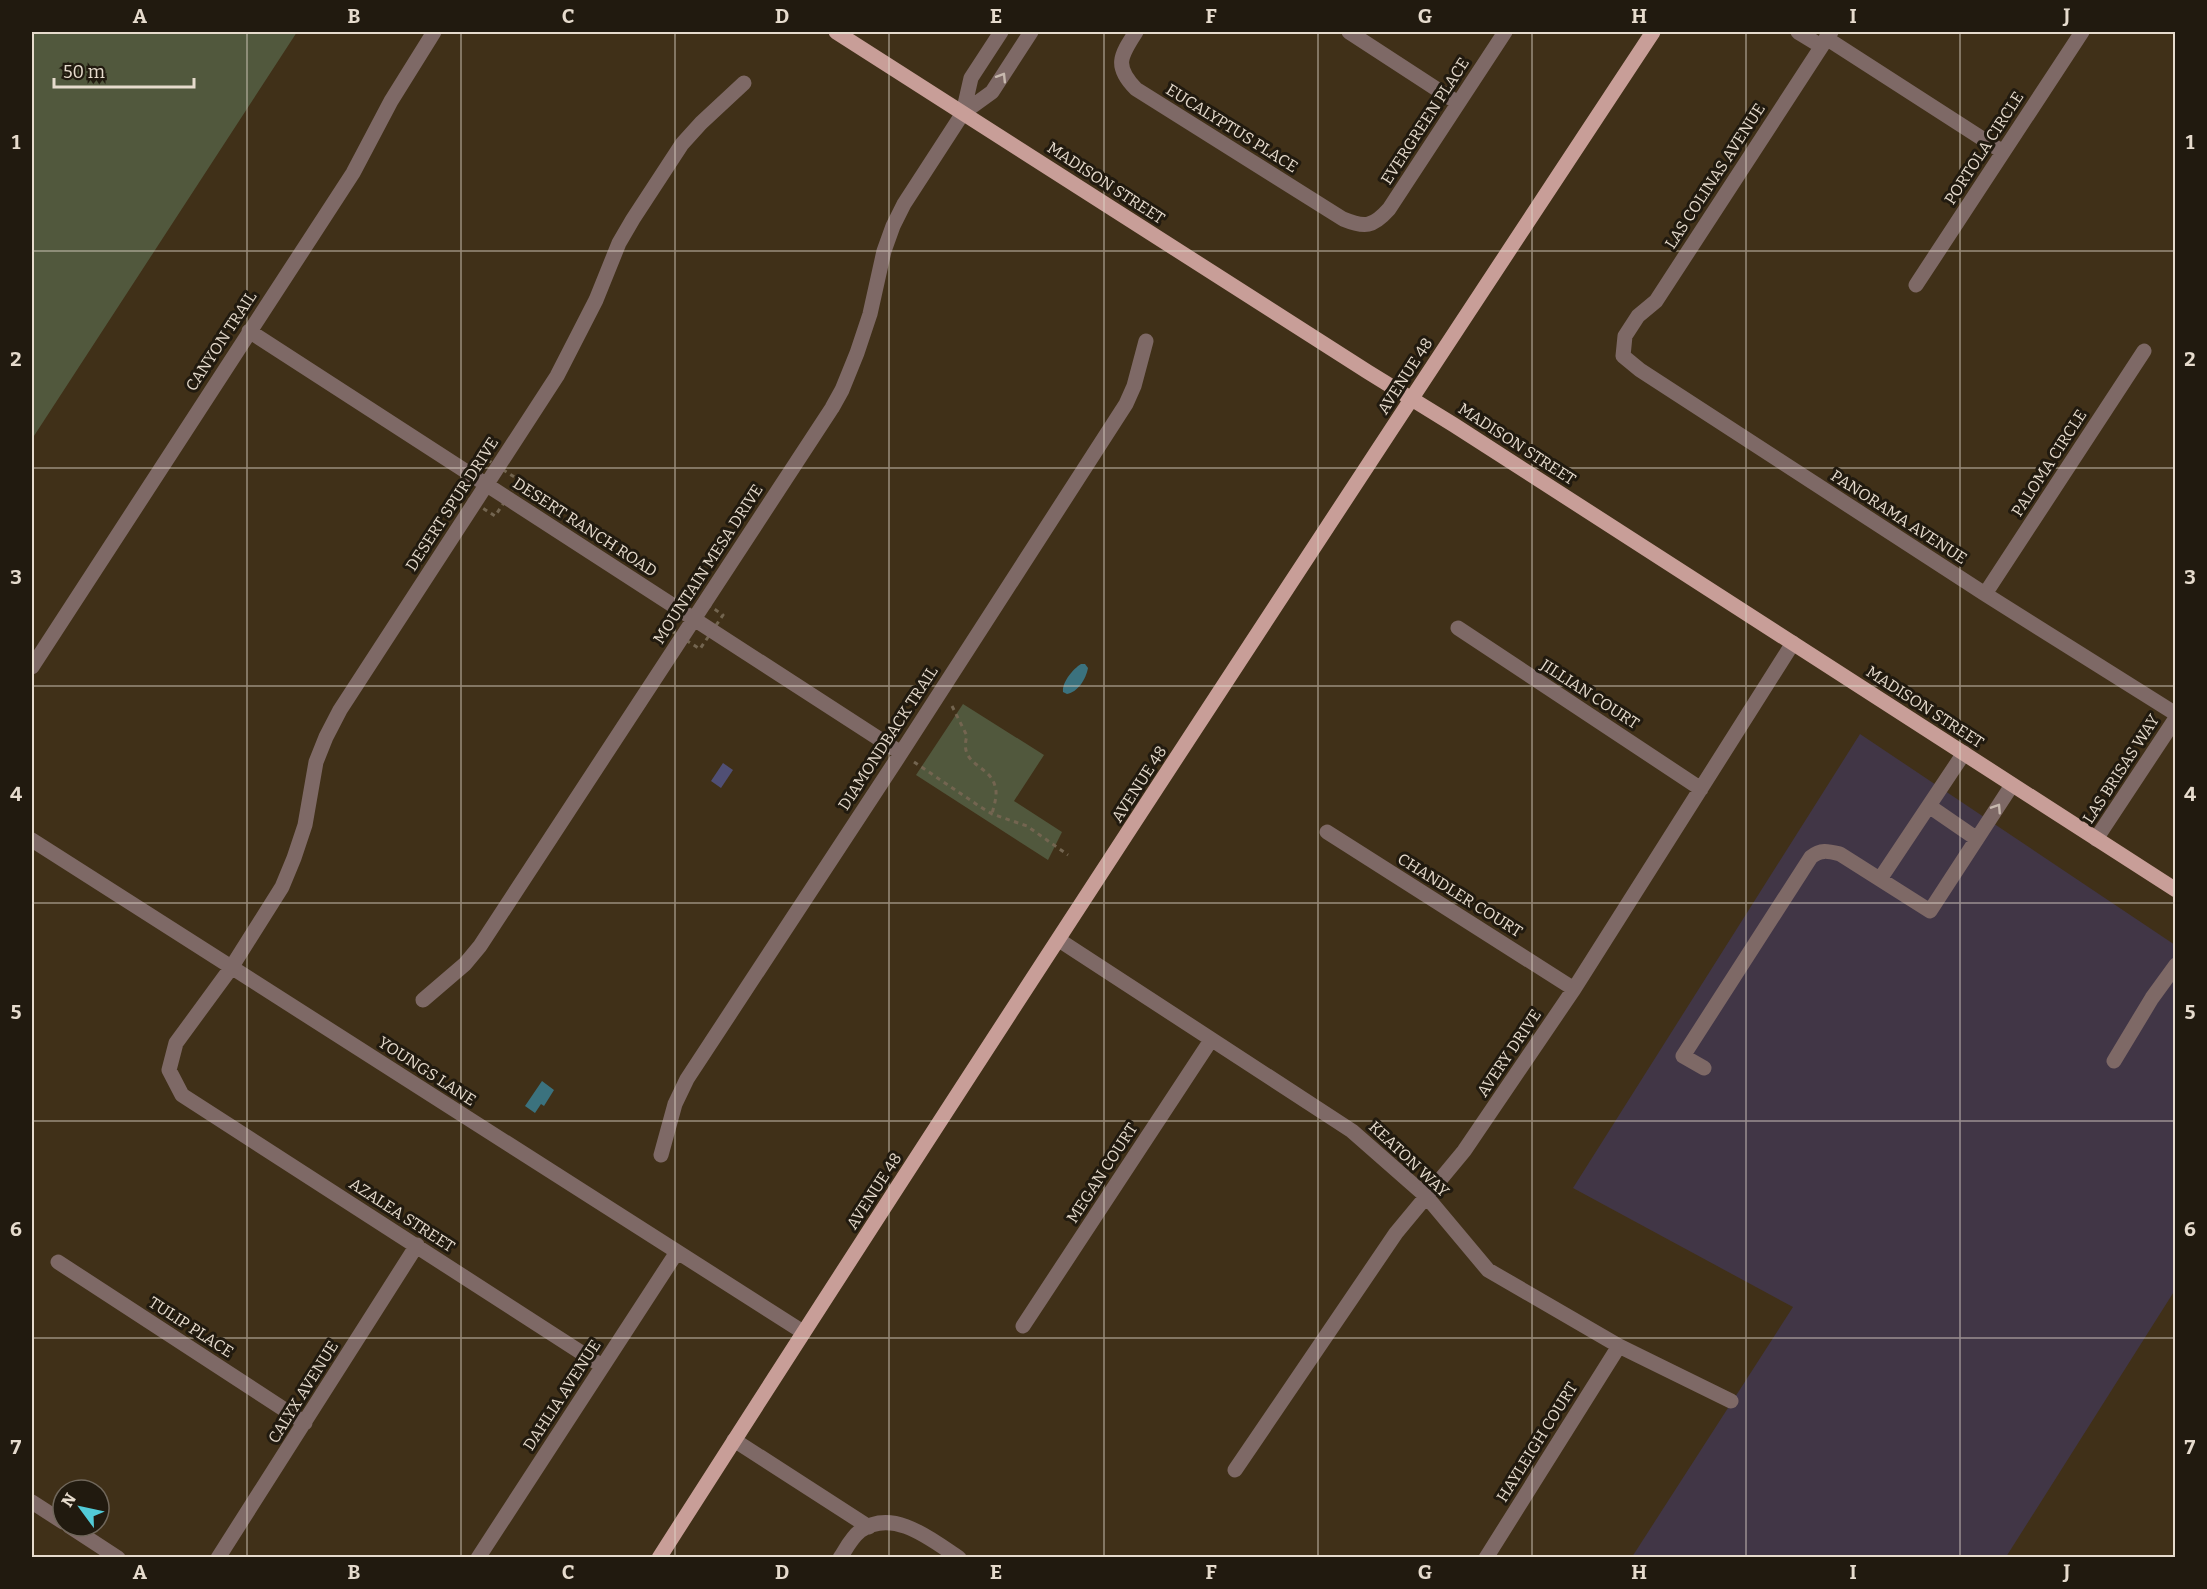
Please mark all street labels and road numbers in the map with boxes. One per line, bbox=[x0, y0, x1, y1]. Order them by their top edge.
street label: EVERGREEN PLACE bbox=[1377, 54, 1473, 188]
street label: EUCALYPTUS PLACE bbox=[1163, 80, 1301, 176]
street label: PORTOLA CIRCLE bbox=[1940, 88, 2028, 208]
street label: LAS COLINAS AVENUE bbox=[1661, 100, 1769, 252]
street label: MADISON STREET bbox=[1044, 138, 1168, 228]
street label: CANYON TRAIL bbox=[182, 287, 260, 394]
street label: AVENUE 48 bbox=[1373, 334, 1437, 418]
street label: MADISON STREET bbox=[1455, 399, 1579, 489]
street label: PALOMA CIRCLE bbox=[2007, 406, 2091, 520]
street label: DESERT SPUR DRIVE bbox=[402, 434, 502, 574]
street label: PANORAMA AVENUE bbox=[1827, 466, 1971, 568]
street label: DESERT RANCH ROAD bbox=[510, 473, 660, 581]
street label: MOUNTAIN MESA DRIVE bbox=[649, 481, 767, 647]
street label: JILLIAN COURT bbox=[1536, 655, 1643, 733]
street label: DIAMONDBACK TRAIL bbox=[834, 662, 942, 814]
street label: MADISON STREET bbox=[1863, 662, 1987, 752]
street label: LAS BRISAS WAY bbox=[2079, 710, 2164, 827]
street label: AVENUE 48 bbox=[1107, 742, 1171, 826]
street label: CHANDLER COURT bbox=[1394, 849, 1526, 941]
street label: AVERY DRIVE bbox=[1473, 1006, 1545, 1100]
street label: YOUNGS LANE bbox=[375, 1032, 479, 1110]
street label: KEATON WAY bbox=[1365, 1117, 1453, 1201]
street label: MEGAN COURT bbox=[1063, 1119, 1141, 1227]
street label: AVENUE 48 bbox=[842, 1149, 906, 1233]
street label: AZALEA STREET bbox=[346, 1174, 458, 1256]
street label: TULIP PLACE bbox=[145, 1293, 237, 1361]
street label: DAHLIA AVENUE bbox=[519, 1336, 605, 1454]
street label: CALYX AVENUE bbox=[264, 1337, 342, 1447]
street label: HAYLEIGH COURT bbox=[1493, 1379, 1581, 1505]

